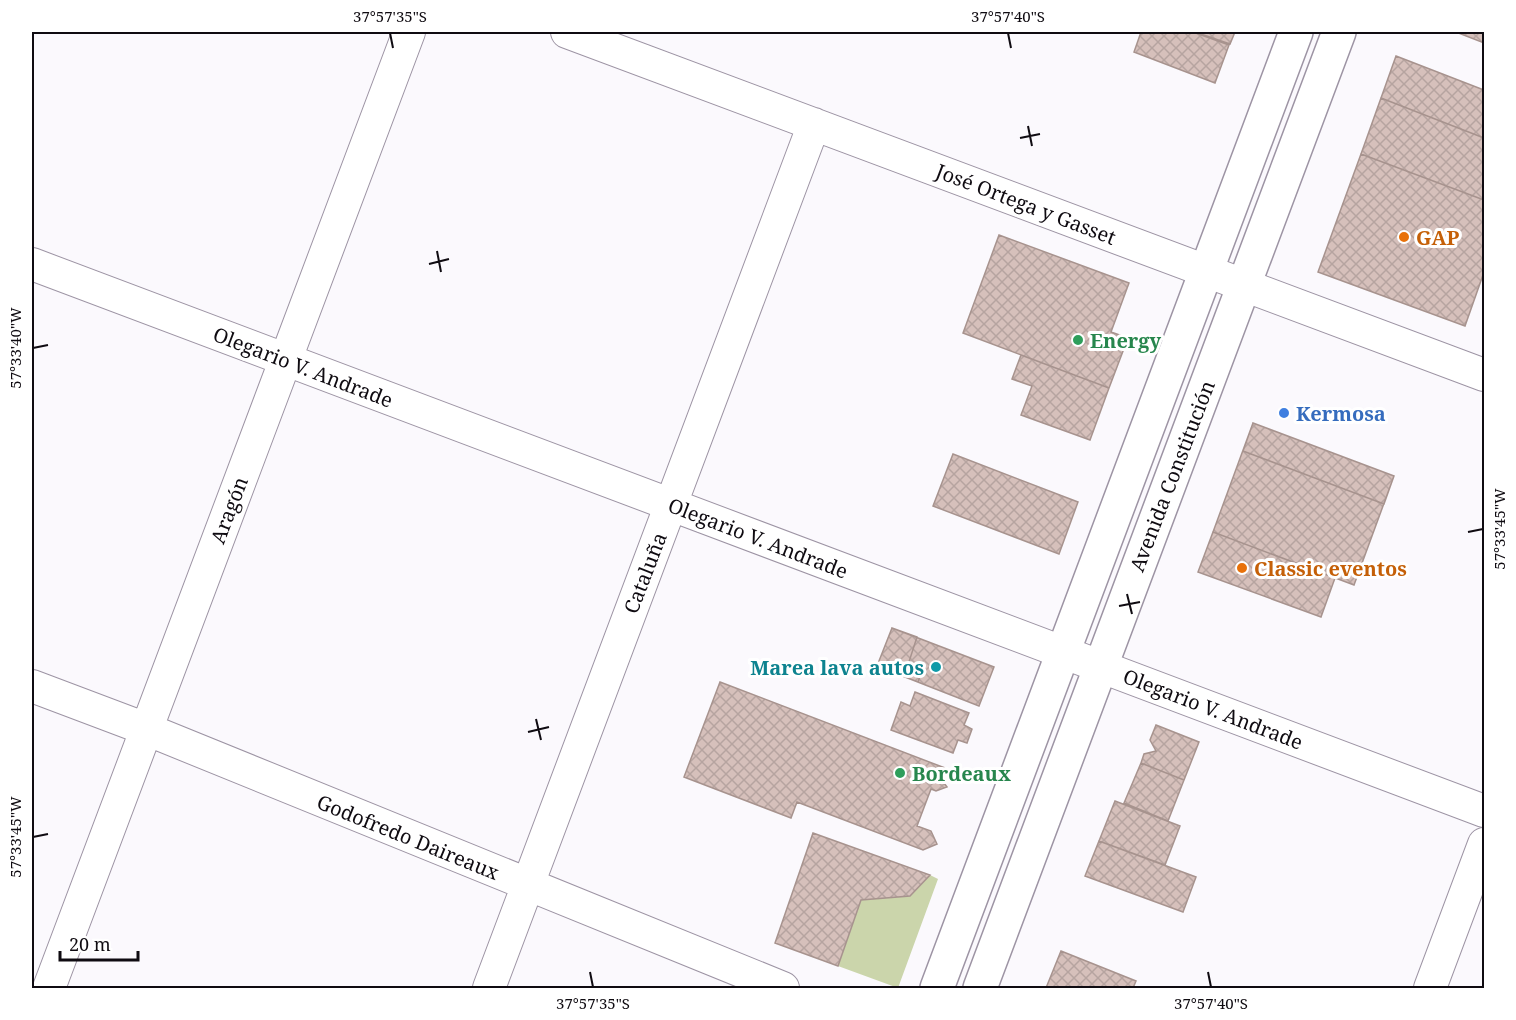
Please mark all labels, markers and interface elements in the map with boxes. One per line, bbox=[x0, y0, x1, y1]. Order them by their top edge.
text: 37°57'35"S bbox=[353, 6, 427, 26]
text: 37°57'40"S bbox=[971, 6, 1045, 26]
street label: José Ortega y Gasset bbox=[931, 157, 1120, 251]
place label: GAP bbox=[1416, 224, 1459, 251]
marker: GAP bbox=[1397, 230, 1411, 244]
text: 57°33'40"W bbox=[5, 307, 25, 389]
street label: Olegario V. Andrade bbox=[209, 320, 397, 414]
place label: Energy bbox=[1090, 327, 1162, 354]
marker: Energy bbox=[1071, 333, 1085, 347]
street label: Avenida Constitución bbox=[1123, 376, 1221, 576]
place label: Kermosa bbox=[1296, 400, 1386, 427]
marker: Kermosa bbox=[1277, 406, 1291, 420]
street label: Aragón bbox=[204, 473, 254, 547]
text: 57°33'45"W bbox=[1489, 488, 1509, 570]
street label: Olegario V. Andrade bbox=[664, 491, 852, 585]
street label: Cataluña bbox=[617, 529, 673, 617]
place label: Classic eventos bbox=[1254, 555, 1407, 582]
marker: Classic eventos bbox=[1235, 561, 1249, 575]
place label: Marea lava autos bbox=[750, 654, 924, 681]
marker: Marea lava autos bbox=[929, 660, 943, 674]
street label: Olegario V. Andrade bbox=[1119, 662, 1307, 756]
place label: Bordeaux bbox=[912, 760, 1011, 787]
marker: Bordeaux bbox=[893, 766, 907, 780]
street label: Godofredo Daireaux bbox=[313, 788, 503, 886]
text: 57°33'45"W bbox=[5, 796, 25, 878]
scale bar bbox=[60, 924, 138, 962]
text: 20 m bbox=[69, 932, 111, 956]
text: 37°57'35"S bbox=[556, 993, 630, 1013]
text: 37°57'40"S bbox=[1174, 993, 1248, 1013]

